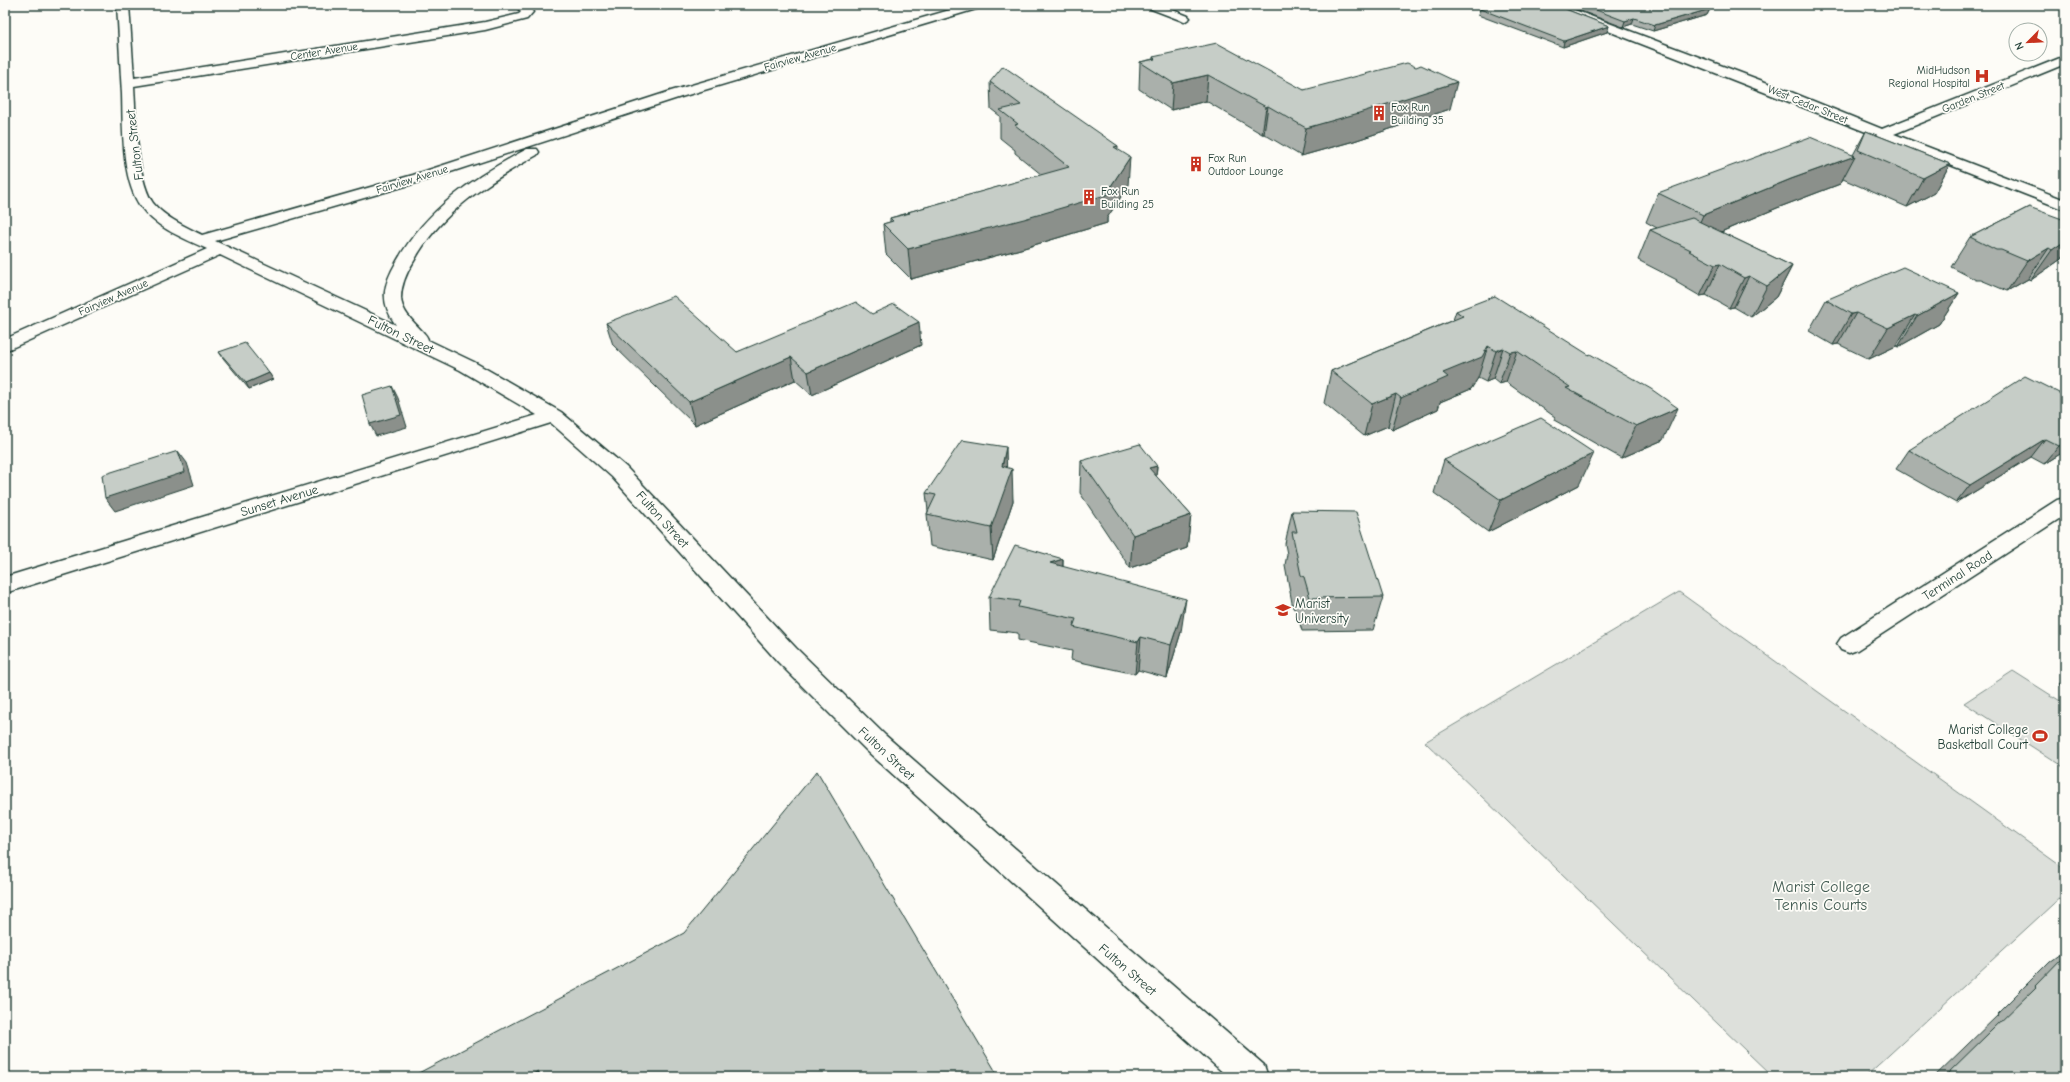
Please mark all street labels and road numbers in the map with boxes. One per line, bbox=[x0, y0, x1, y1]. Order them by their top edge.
street label: Center Avenue bbox=[289, 40, 359, 63]
street label: Fairview Avenue bbox=[762, 41, 838, 74]
street label: Garden Street bbox=[1940, 79, 2007, 116]
street label: West Cedar Street bbox=[1766, 83, 1850, 127]
street label: Fulton Street bbox=[123, 107, 146, 181]
street label: Fairview Avenue bbox=[375, 162, 450, 197]
street label: Fairview Avenue bbox=[76, 276, 150, 319]
street label: Fulton Street bbox=[365, 312, 437, 357]
street label: Sunset Avenue bbox=[238, 481, 320, 519]
street label: Fulton Street bbox=[633, 488, 693, 552]
street label: Terminal Road bbox=[1920, 547, 1995, 604]
street label: Fulton Street bbox=[855, 724, 919, 784]
street label: Fulton Street bbox=[1096, 940, 1160, 999]

